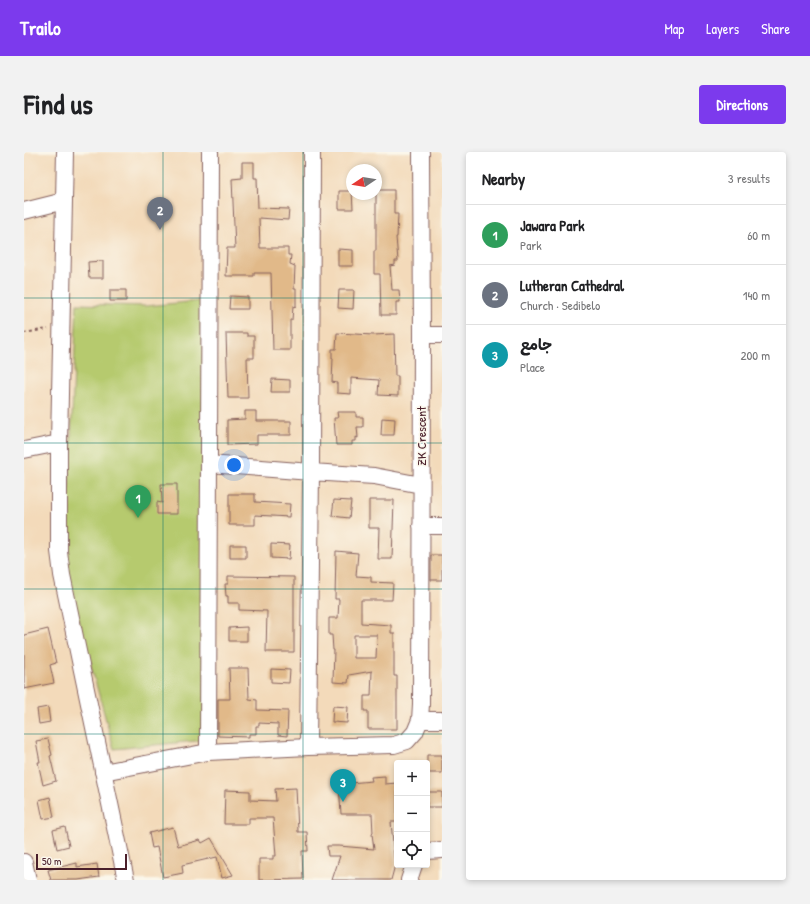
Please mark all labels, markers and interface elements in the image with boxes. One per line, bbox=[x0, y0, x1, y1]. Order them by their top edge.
text: Trailo bbox=[20, 15, 61, 41]
text: Map bbox=[664, 19, 684, 38]
text: Layers bbox=[706, 19, 739, 38]
text: Share bbox=[761, 19, 790, 38]
text: Find us bbox=[24, 85, 93, 123]
button: Directions bbox=[699, 85, 786, 124]
north arrow bbox=[346, 164, 382, 200]
text: Nearby bbox=[482, 167, 525, 190]
text: 3 results bbox=[728, 169, 770, 187]
pin: 2 bbox=[147, 197, 173, 230]
text: Jawara Park bbox=[520, 215, 584, 236]
text: 1 bbox=[493, 226, 497, 244]
text: 60 m bbox=[747, 226, 770, 244]
text: Park bbox=[520, 236, 542, 254]
text: Lutheran Cathedral bbox=[520, 275, 624, 296]
text: 2 bbox=[492, 286, 498, 304]
text: 140 m bbox=[743, 286, 770, 304]
text: Church · Sedibelo bbox=[520, 296, 600, 314]
text: جامع bbox=[520, 334, 552, 355]
text: 3 bbox=[492, 346, 498, 364]
text: 200 m bbox=[740, 346, 770, 364]
text: Place bbox=[520, 358, 545, 376]
street label: ZK Crescent bbox=[412, 406, 430, 466]
your location bbox=[224, 455, 244, 475]
pin: 1 bbox=[125, 485, 151, 518]
map controls bbox=[394, 760, 430, 868]
button: + bbox=[394, 760, 430, 796]
pin: 3 bbox=[330, 769, 356, 802]
button: − bbox=[394, 796, 430, 832]
button: locate bbox=[394, 832, 430, 868]
scale bar bbox=[36, 852, 127, 871]
text: 50 m bbox=[42, 854, 62, 868]

